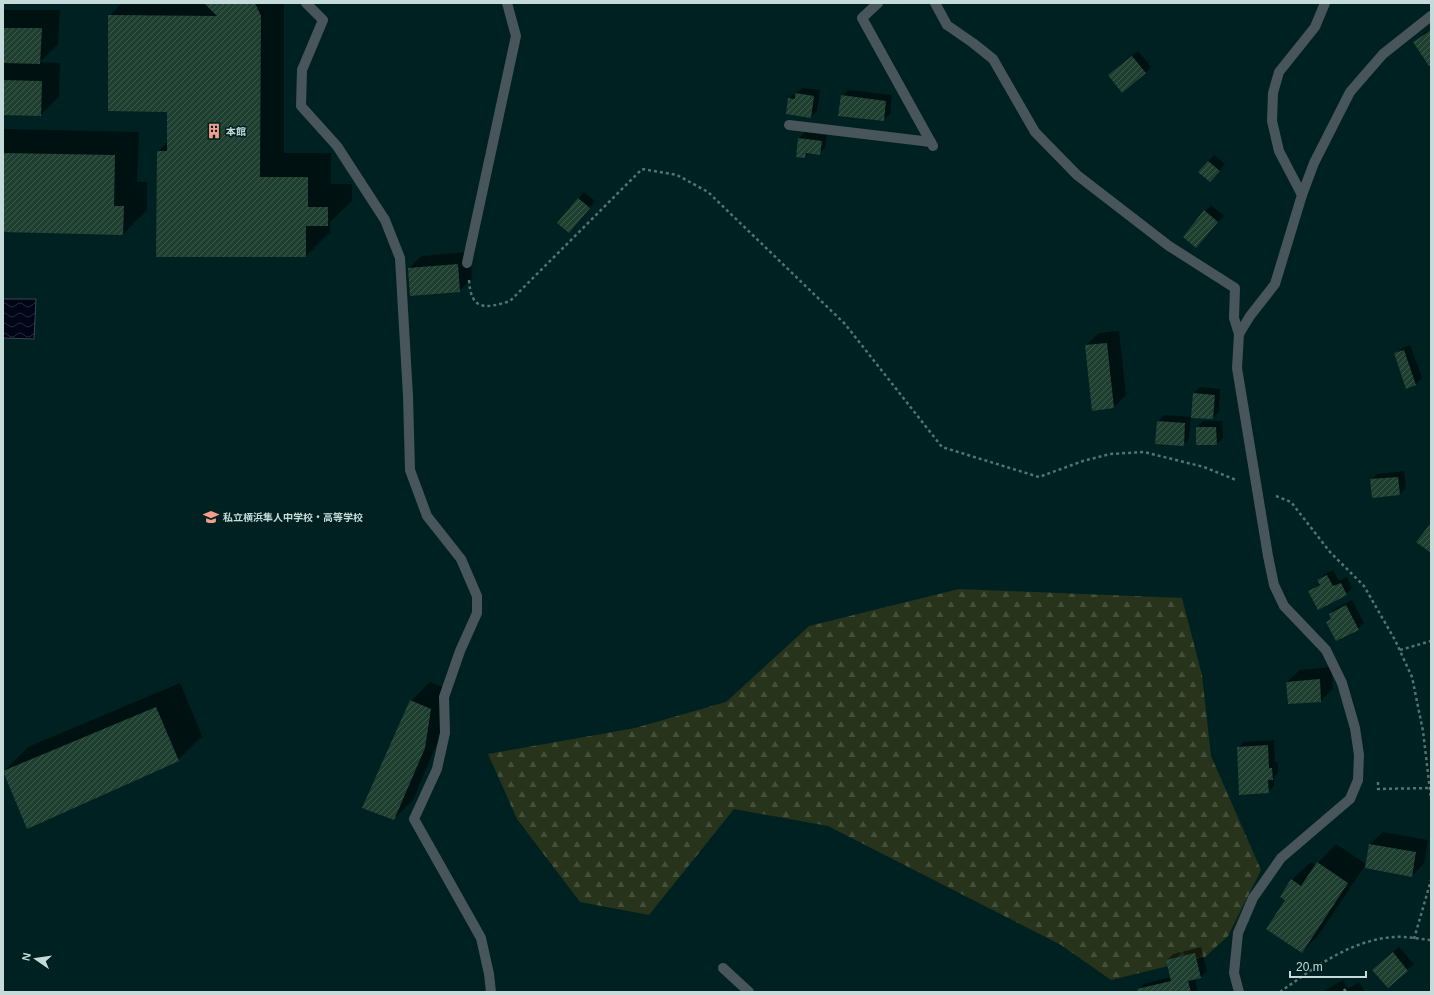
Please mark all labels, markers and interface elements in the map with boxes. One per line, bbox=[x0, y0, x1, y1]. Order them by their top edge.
building icon: 本館 bbox=[205, 122, 223, 140]
place label: 本館 bbox=[225, 126, 246, 137]
school or university icon: 私立横浜隼人中学校・高等学校 bbox=[202, 508, 220, 526]
place label: 私立横浜隼人中学校・高等学校 bbox=[223, 512, 363, 523]
north arrow bbox=[16, 939, 56, 979]
text: N bbox=[20, 951, 33, 962]
scale bar bbox=[1290, 953, 1366, 979]
text: 20 m bbox=[1296, 960, 1323, 974]

